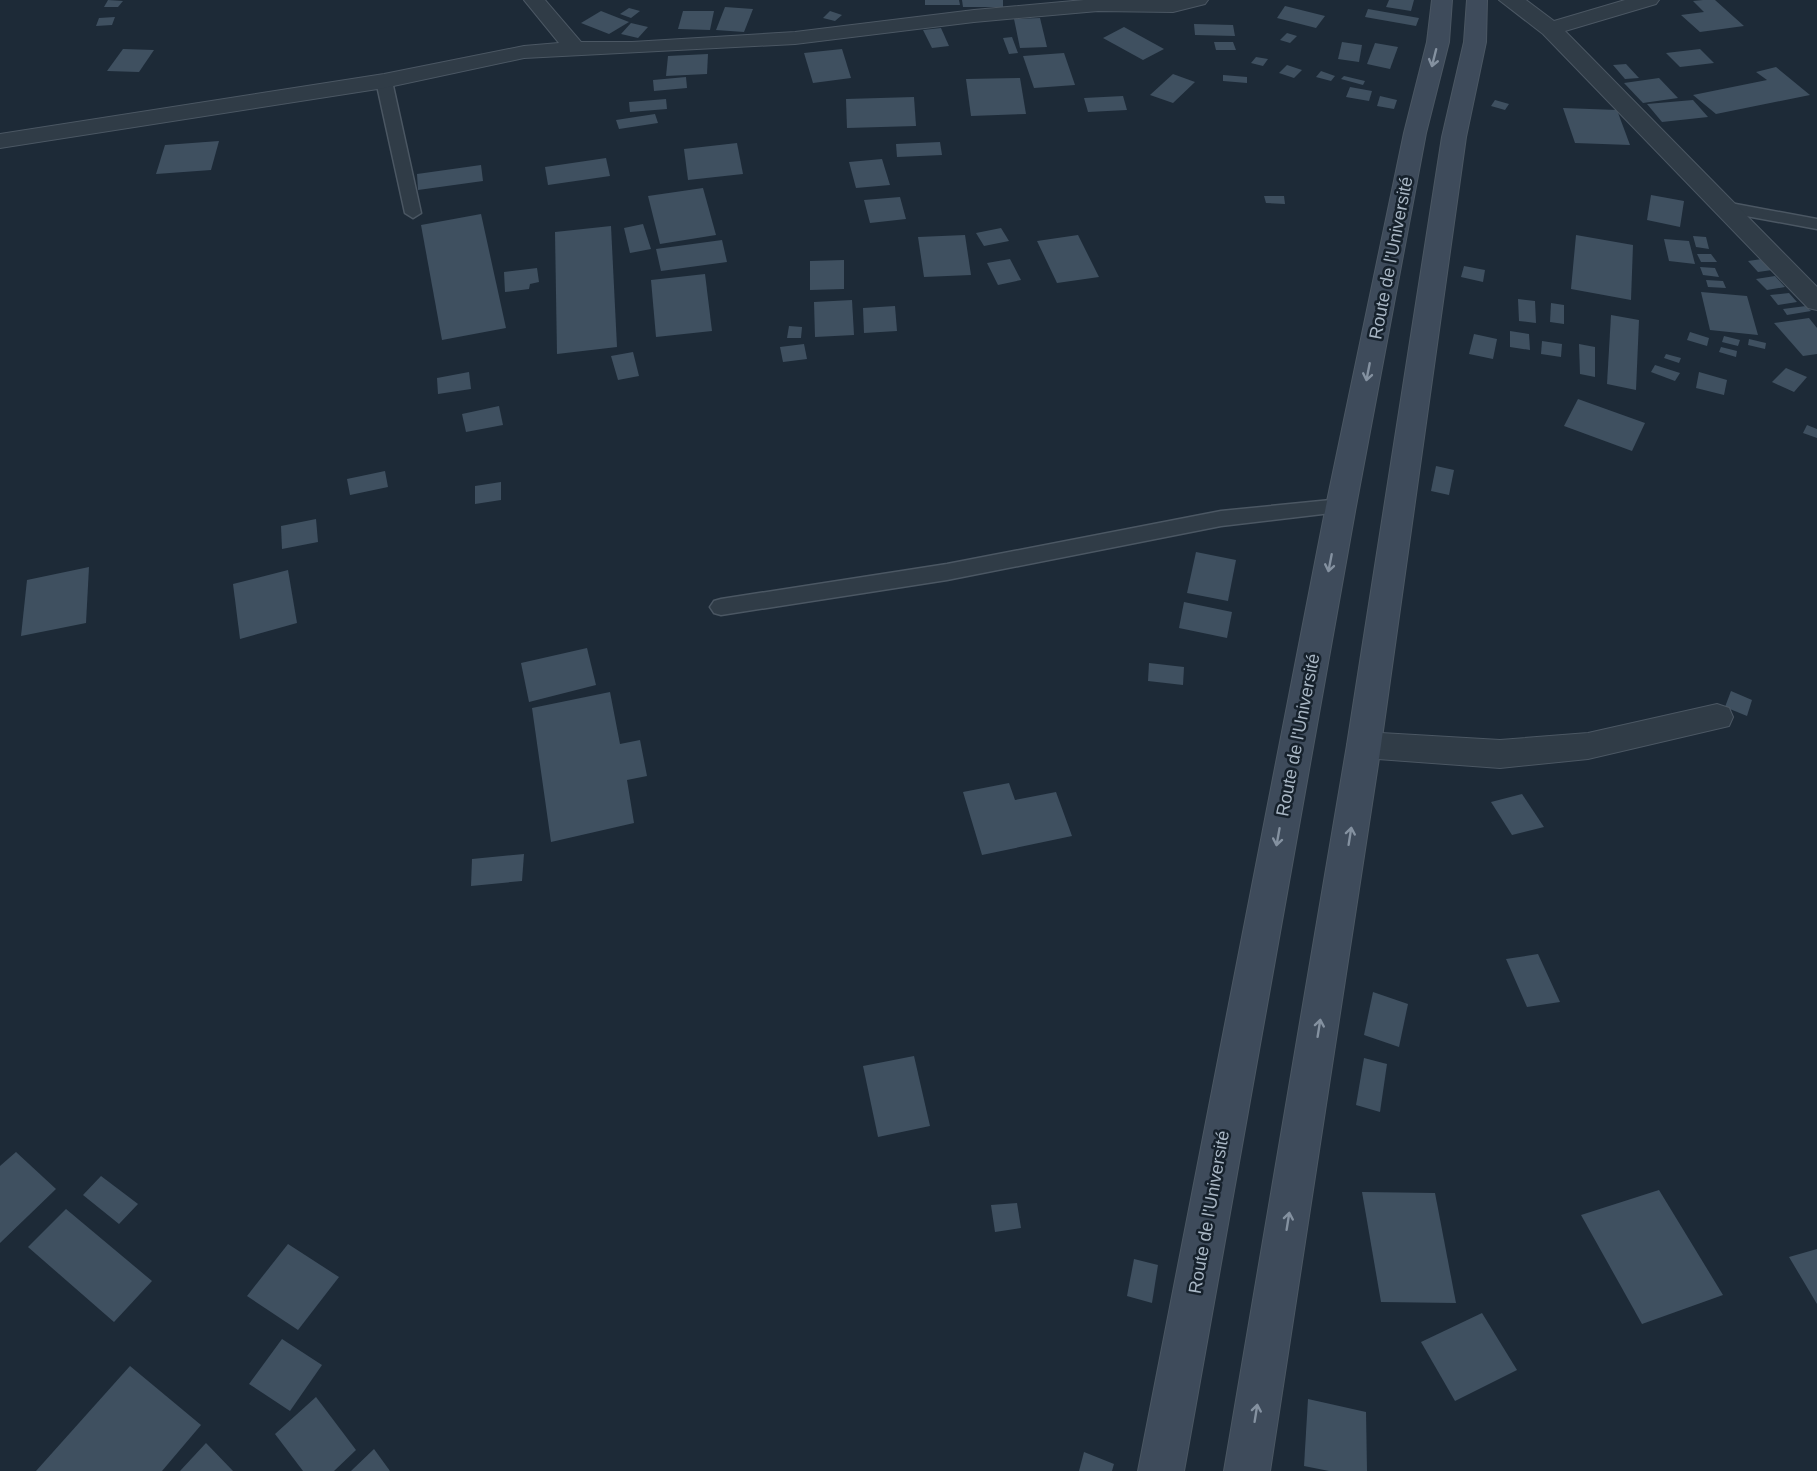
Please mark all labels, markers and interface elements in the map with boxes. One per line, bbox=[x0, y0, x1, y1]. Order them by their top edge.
one-way arrow bbox=[1428, 48, 1440, 67]
street label: Route de l'Université bbox=[1365, 175, 1417, 341]
one-way arrow bbox=[1362, 362, 1373, 381]
one-way arrow bbox=[1324, 553, 1335, 572]
street label: Route de l'Université bbox=[1272, 652, 1324, 818]
one-way arrow bbox=[1344, 826, 1355, 846]
one-way arrow bbox=[1273, 827, 1284, 847]
one-way arrow bbox=[1313, 1019, 1324, 1039]
street label: Route de l'Université bbox=[1185, 1129, 1233, 1295]
one-way arrow bbox=[1282, 1211, 1293, 1231]
one-way arrow bbox=[1251, 1404, 1262, 1424]

